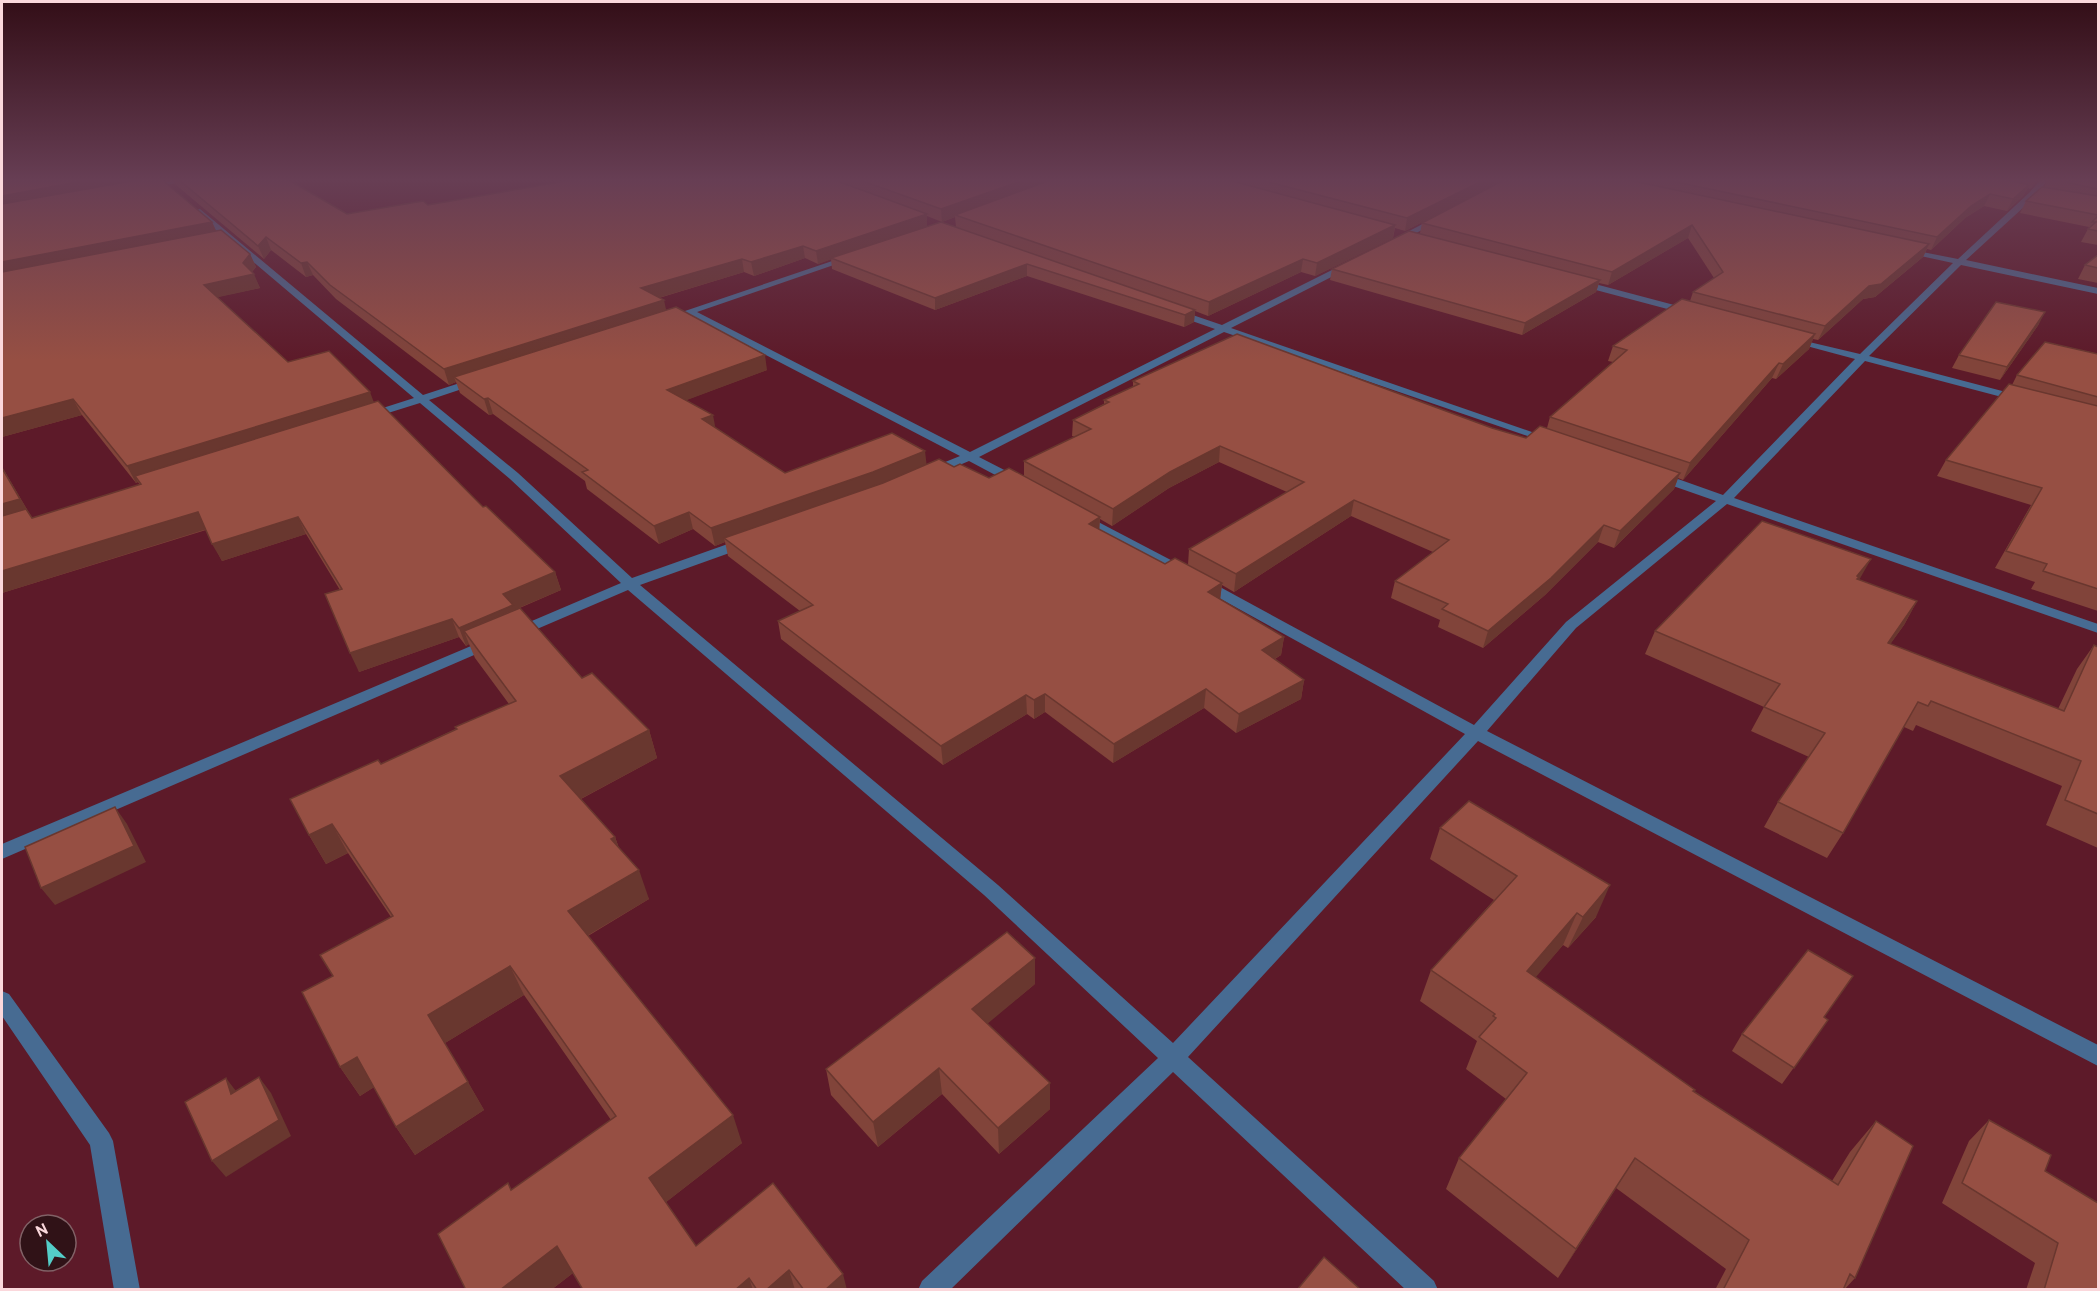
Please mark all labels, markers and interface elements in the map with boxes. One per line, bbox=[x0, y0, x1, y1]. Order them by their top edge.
north arrow bbox=[18, 1213, 78, 1273]
text: N bbox=[33, 1220, 52, 1243]

